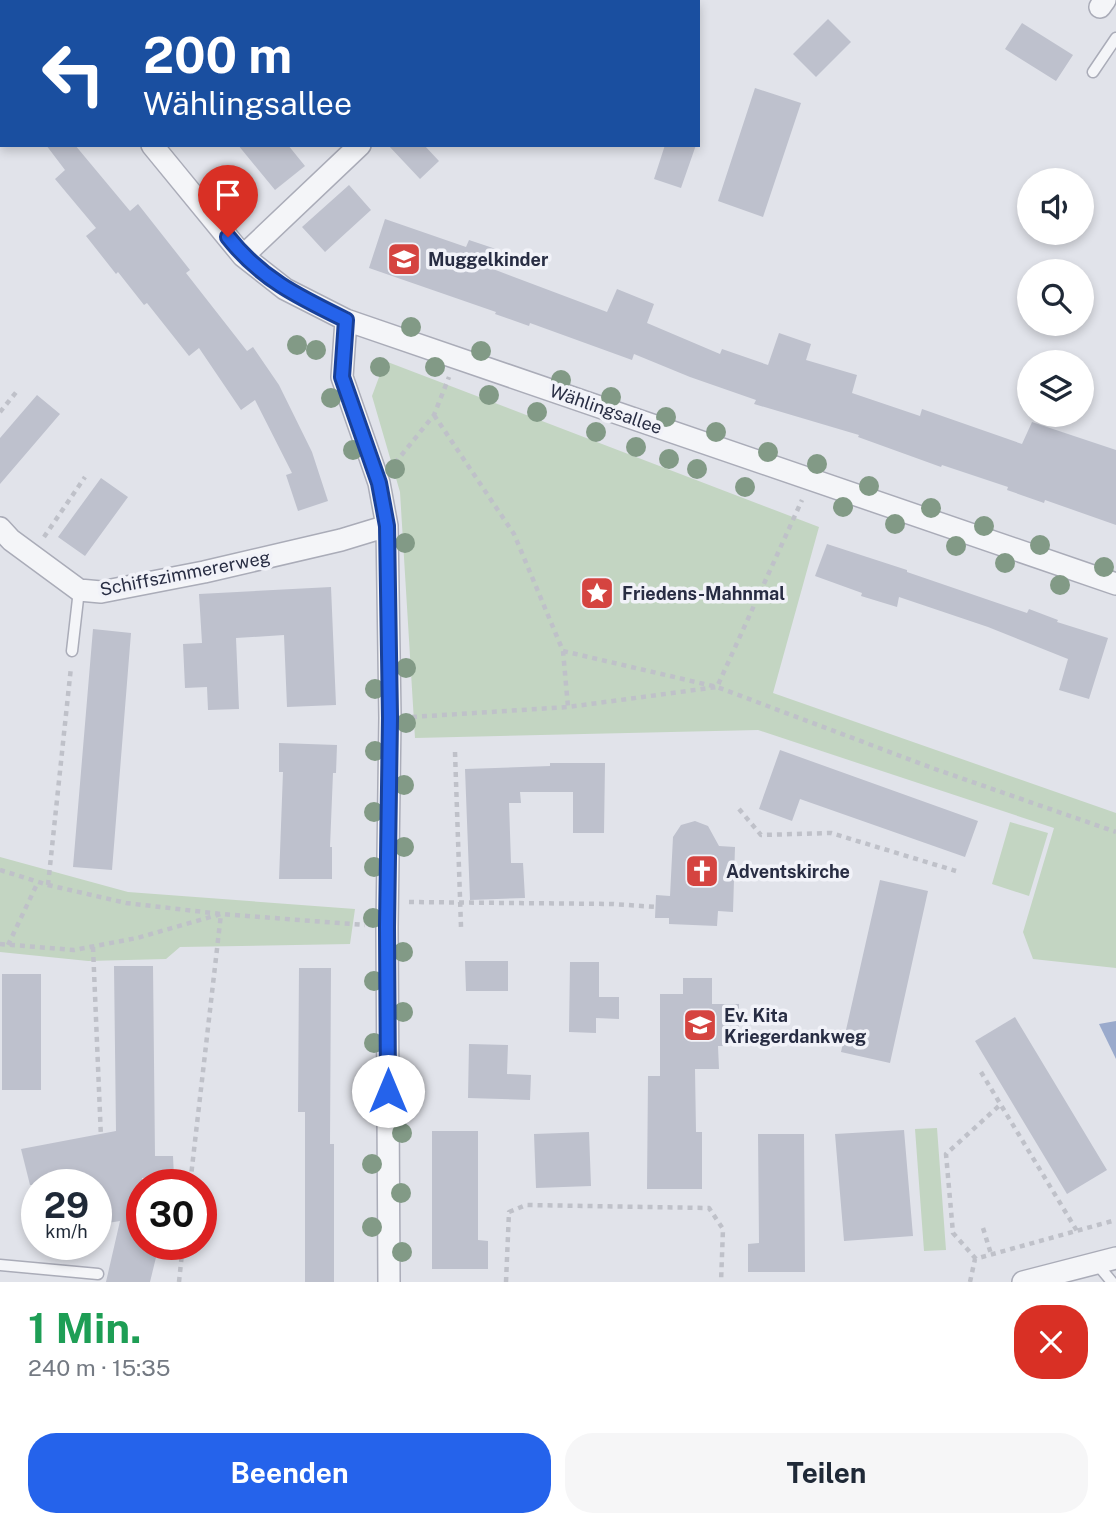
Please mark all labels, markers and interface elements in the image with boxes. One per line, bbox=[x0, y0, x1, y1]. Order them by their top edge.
text: 200 m bbox=[143, 26, 292, 84]
icon: left bbox=[28, 28, 119, 119]
text: Wählingsallee bbox=[143, 85, 352, 122]
pin bbox=[198, 165, 258, 237]
map controls bbox=[1017, 168, 1094, 427]
button: sound bbox=[1017, 168, 1094, 245]
icon: arrive bbox=[209, 176, 247, 214]
school or university icon: Muggelkinder bbox=[385, 240, 423, 278]
place label: Muggelkinder bbox=[428, 249, 549, 270]
button: search bbox=[1017, 259, 1094, 336]
button: layers bbox=[1017, 350, 1094, 427]
street label: Wählingsallee bbox=[547, 380, 665, 438]
street label: Schiffszimmererweg bbox=[98, 546, 272, 600]
place icon: Friedens-Mahnmal bbox=[578, 574, 616, 612]
place label: Friedens-Mahnmal bbox=[622, 583, 785, 604]
church icon: Adventskirche bbox=[683, 852, 721, 890]
place label: Adventskirche bbox=[726, 861, 850, 882]
place label: Ev. Kita Kriegerdankweg bbox=[724, 1005, 866, 1047]
school or university icon: Ev. Kita Kriegerdankweg bbox=[681, 1006, 719, 1044]
position arrow bbox=[351, 1054, 425, 1128]
speed limit sign: 30 bbox=[126, 1169, 217, 1260]
text: 29 bbox=[44, 1185, 89, 1226]
text: km/h bbox=[45, 1221, 88, 1242]
text: 1 Min. bbox=[28, 1303, 142, 1352]
button: close bbox=[1014, 1305, 1088, 1379]
text: 240 m · 15:35 bbox=[28, 1354, 171, 1381]
button: Beenden bbox=[28, 1433, 551, 1513]
button: Teilen bbox=[565, 1433, 1088, 1513]

